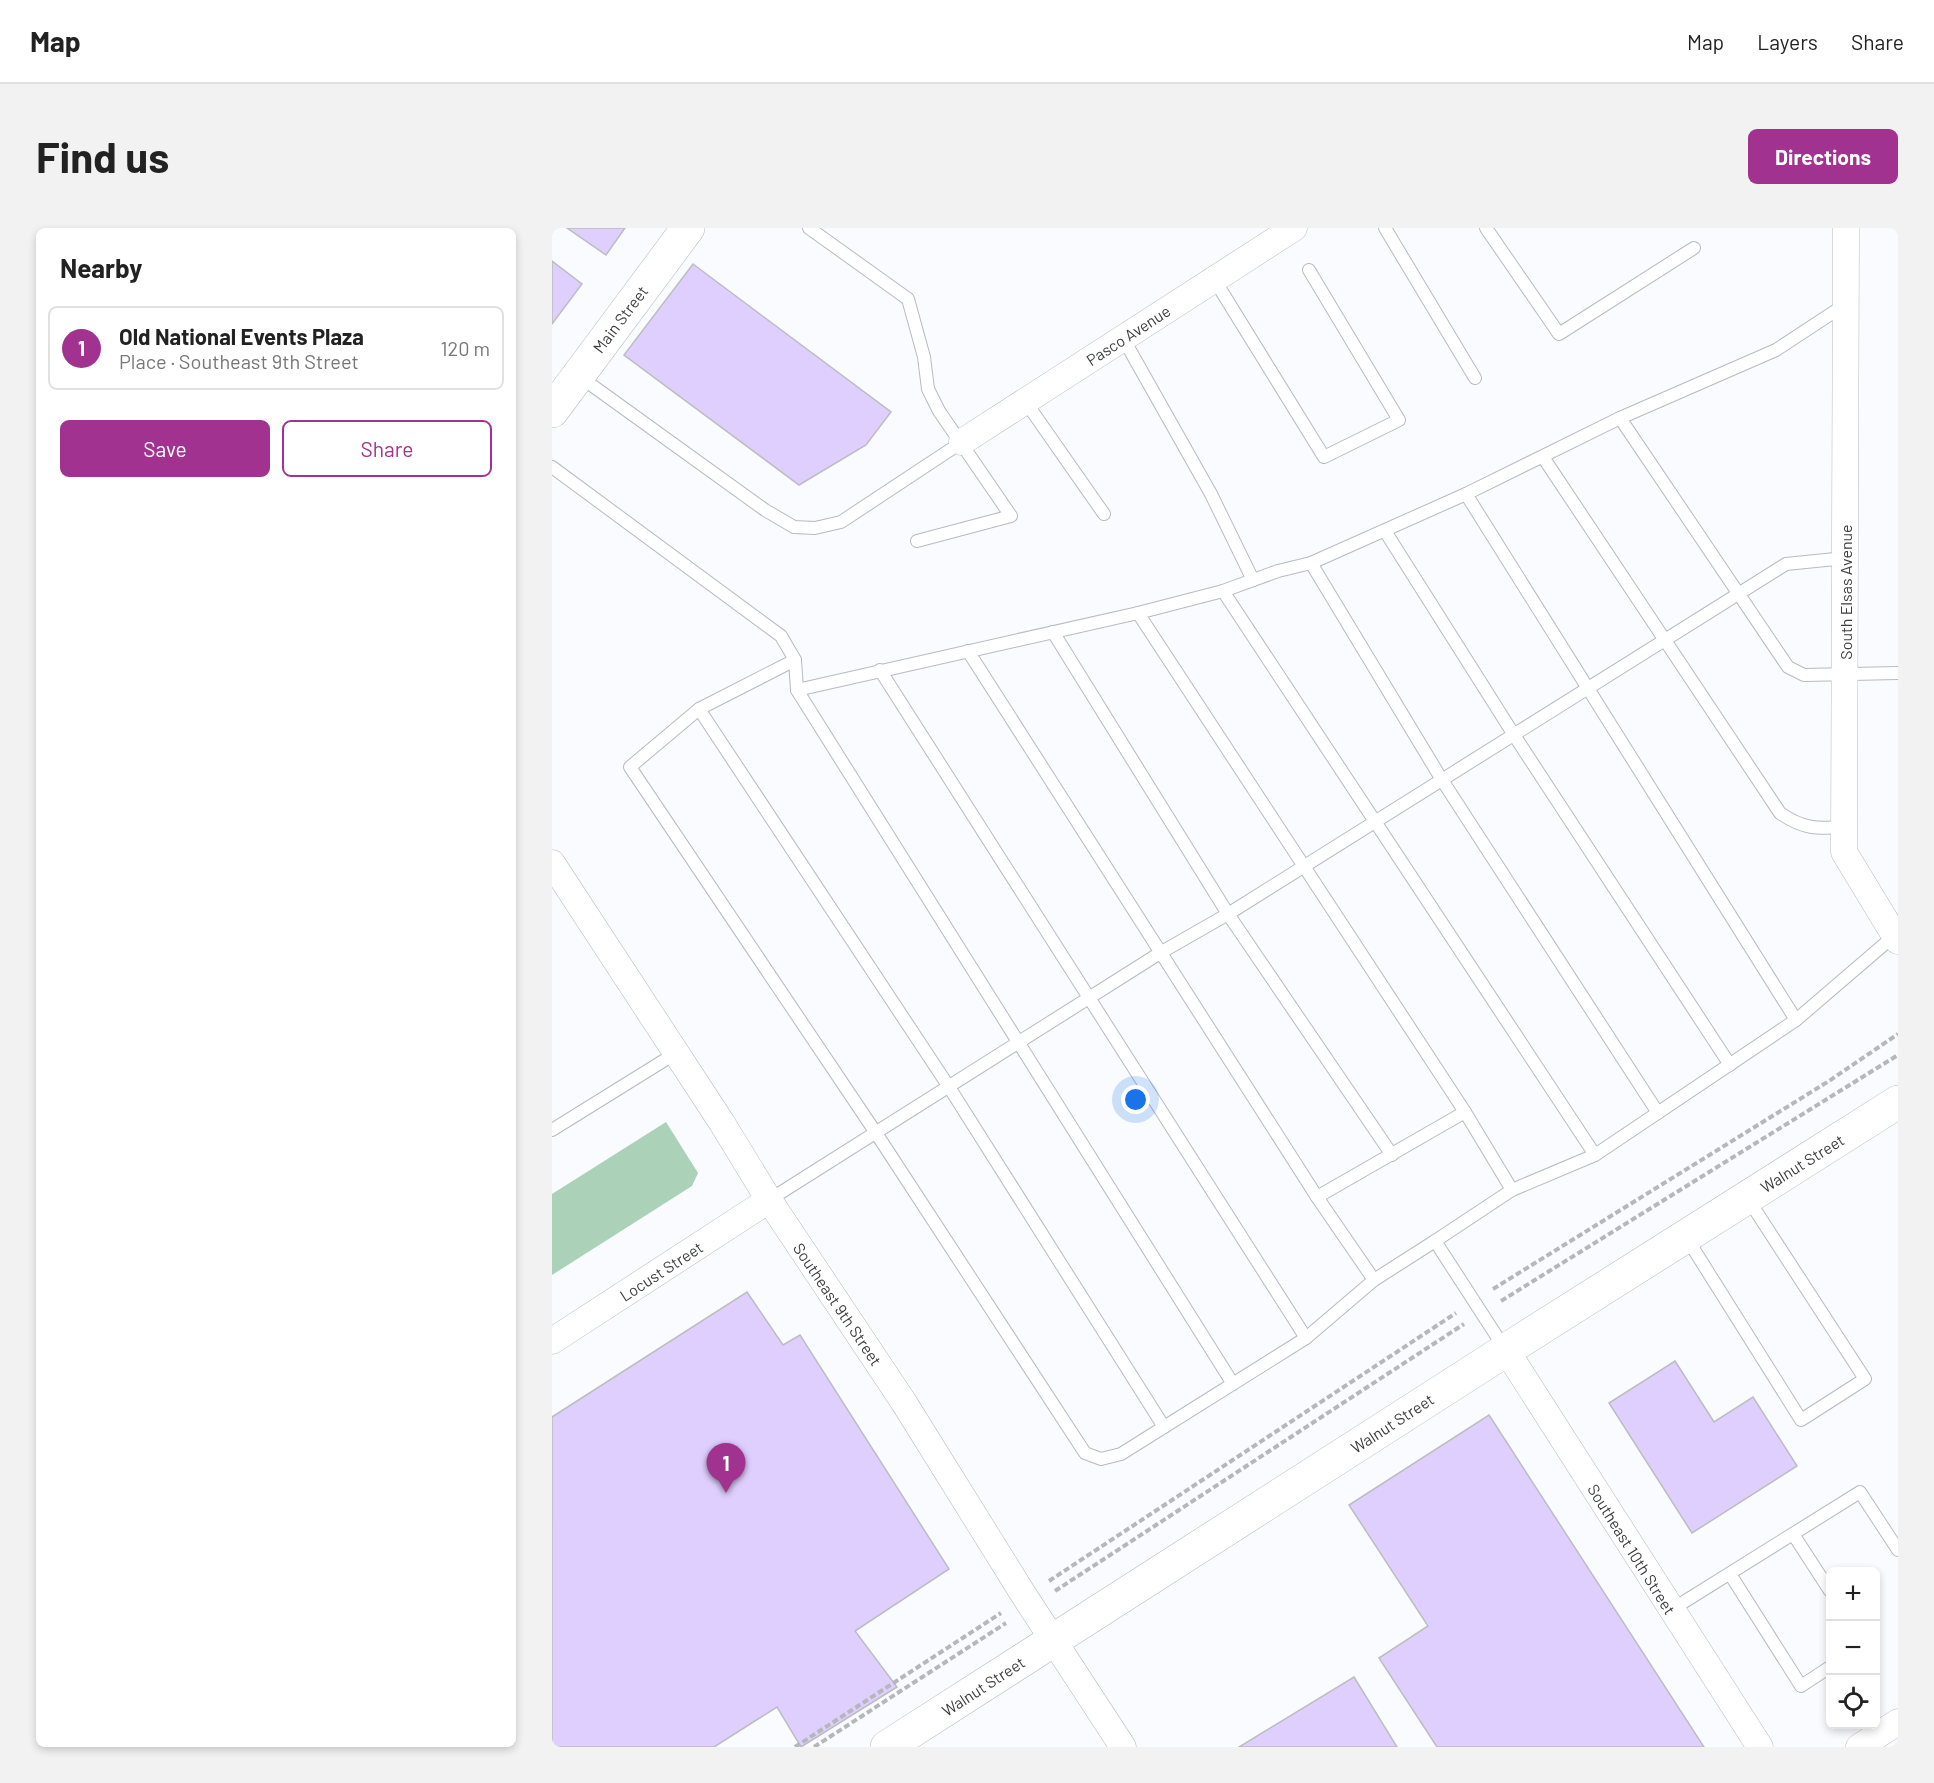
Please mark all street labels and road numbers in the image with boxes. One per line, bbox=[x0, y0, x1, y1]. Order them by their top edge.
street label: Main Street bbox=[589, 282, 651, 356]
street label: Pasco Avenue bbox=[1082, 301, 1174, 369]
street label: South Elsas Avenue bbox=[1836, 524, 1855, 660]
street label: Walnut Street bbox=[1757, 1130, 1847, 1196]
street label: Locust Street bbox=[616, 1237, 706, 1305]
street label: Southeast 9th Street bbox=[790, 1239, 886, 1369]
street label: Walnut Street bbox=[1347, 1389, 1437, 1457]
street label: Southeast 10th Street bbox=[1584, 1480, 1680, 1618]
street label: Walnut Street bbox=[938, 1652, 1028, 1720]

